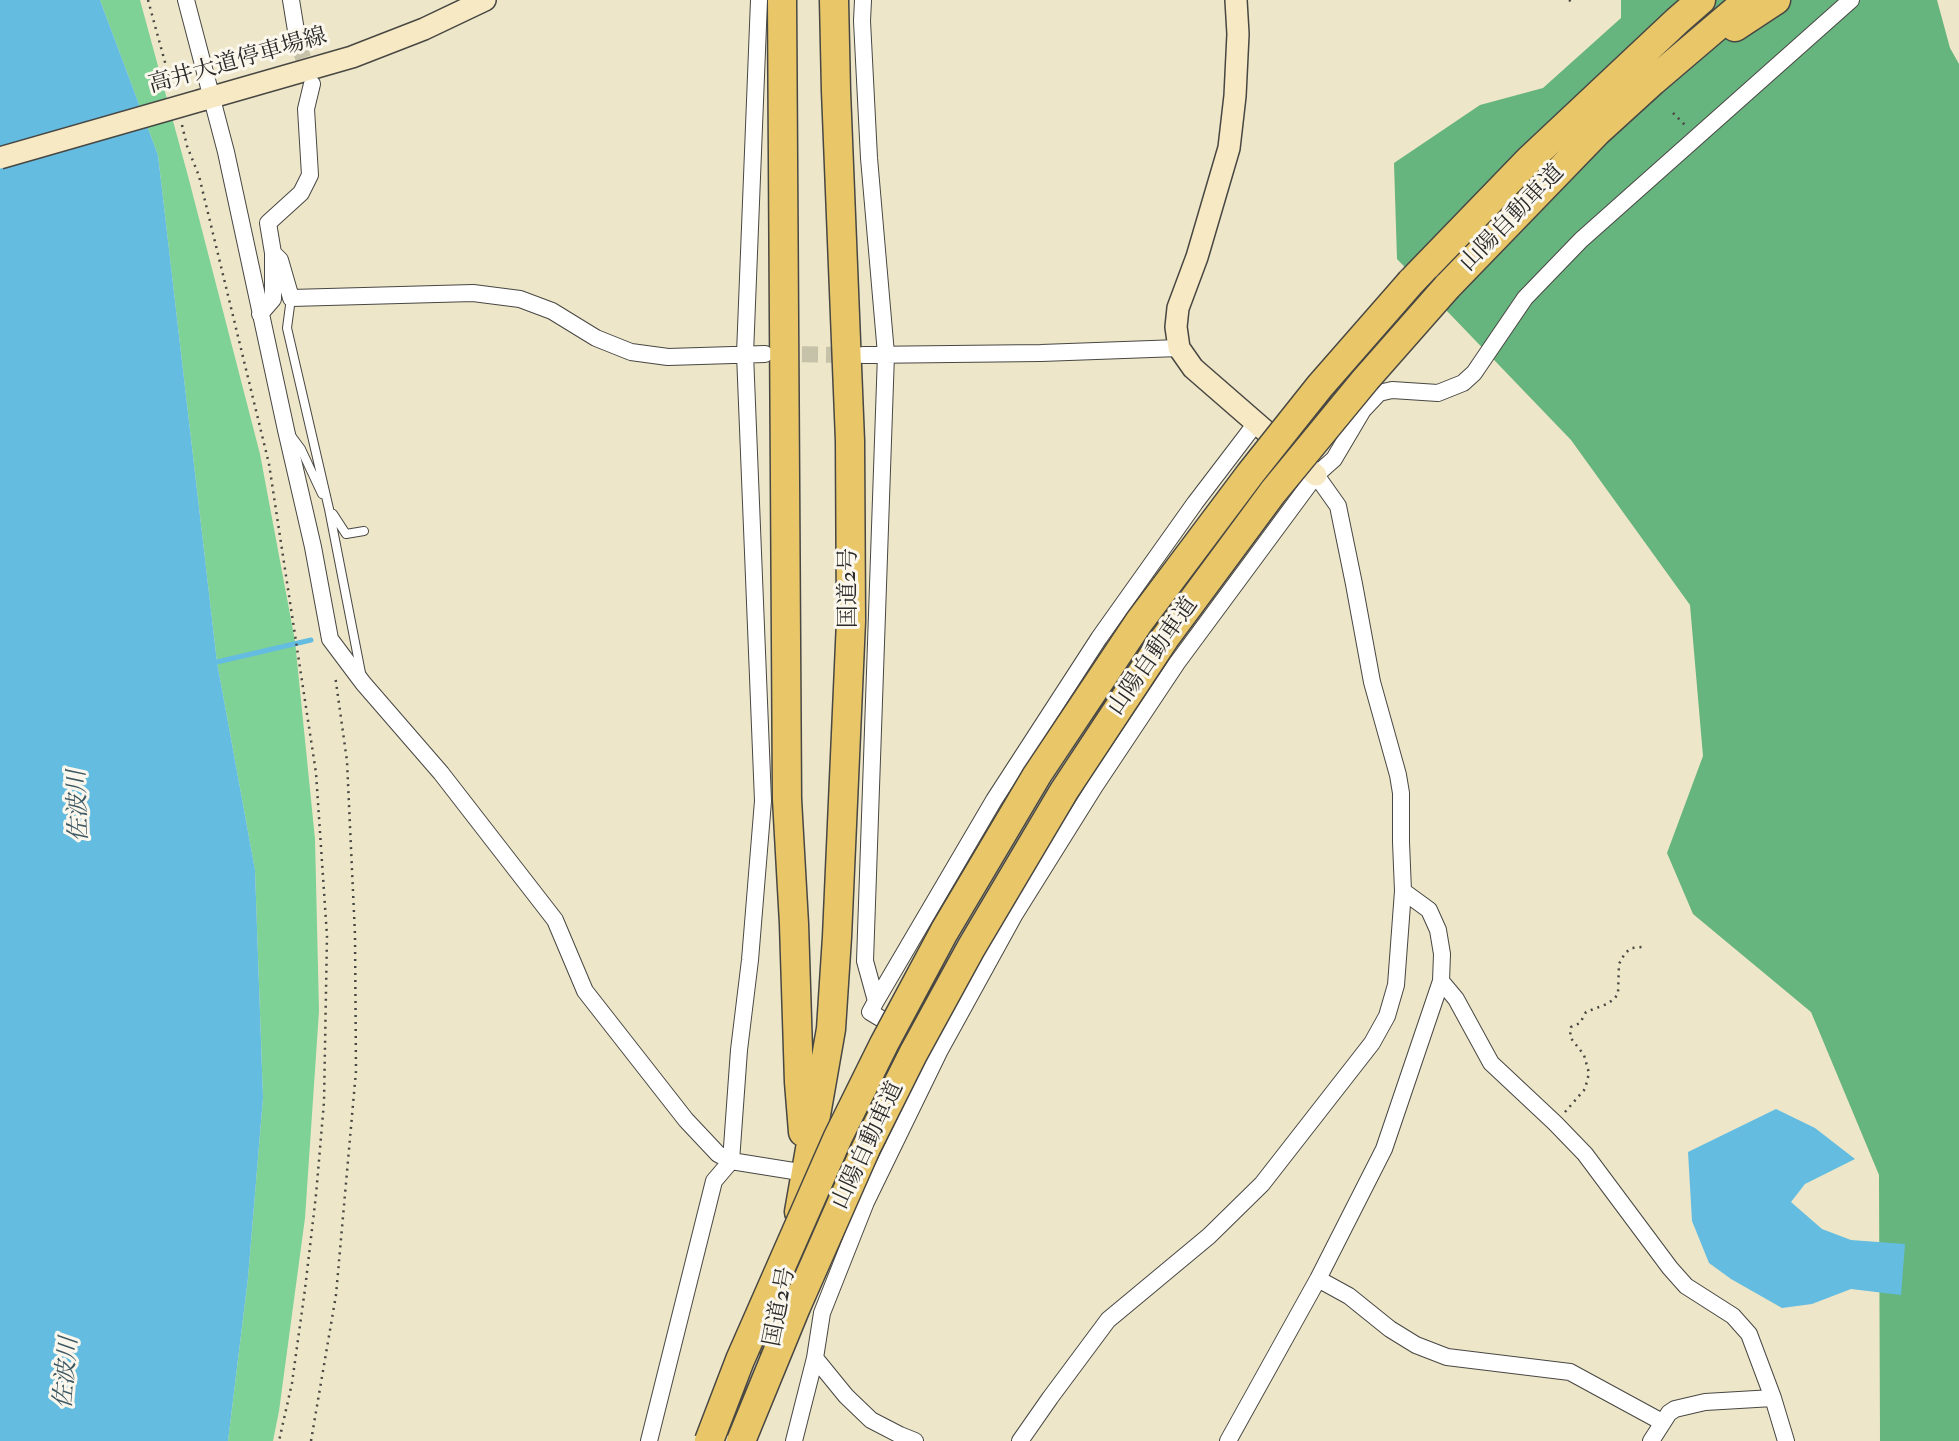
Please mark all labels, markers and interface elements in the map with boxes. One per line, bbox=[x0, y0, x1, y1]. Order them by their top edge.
street label: 高井大道停車場線 bbox=[146, 23, 330, 101]
street label: 山陽自動車道 bbox=[1455, 160, 1571, 278]
street label: 国道2号 bbox=[836, 548, 864, 628]
street label: 山陽自動車道 bbox=[1103, 593, 1205, 721]
water label: 佐波川 bbox=[64, 770, 96, 842]
street label: 山陽自動車道 bbox=[827, 1078, 911, 1214]
street label: 国道2号 bbox=[760, 1265, 802, 1349]
water label: 佐波川 bbox=[51, 1336, 85, 1410]

